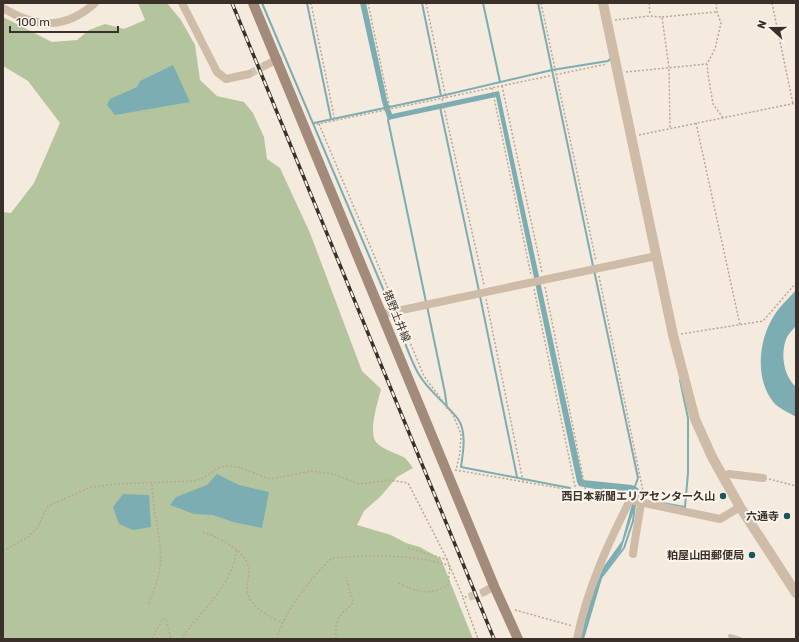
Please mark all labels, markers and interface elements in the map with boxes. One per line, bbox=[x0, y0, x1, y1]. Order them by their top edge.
scale bar bbox=[10, 8, 118, 34]
north arrow bbox=[751, 8, 791, 48]
text: 100 m bbox=[16, 15, 50, 29]
text: N bbox=[755, 18, 770, 31]
street label: 猪野土井線 bbox=[380, 288, 413, 344]
place label: 西日本新聞エリアセンター久山 bbox=[561, 490, 715, 503]
marker: 西日本新聞エリアセンター久山 bbox=[718, 491, 728, 501]
place label: 六通寺 bbox=[746, 510, 779, 523]
marker: 六通寺 bbox=[782, 511, 792, 521]
place label: 粕屋山田郵便局 bbox=[667, 549, 744, 562]
marker: 粕屋山田郵便局 bbox=[747, 550, 757, 560]

